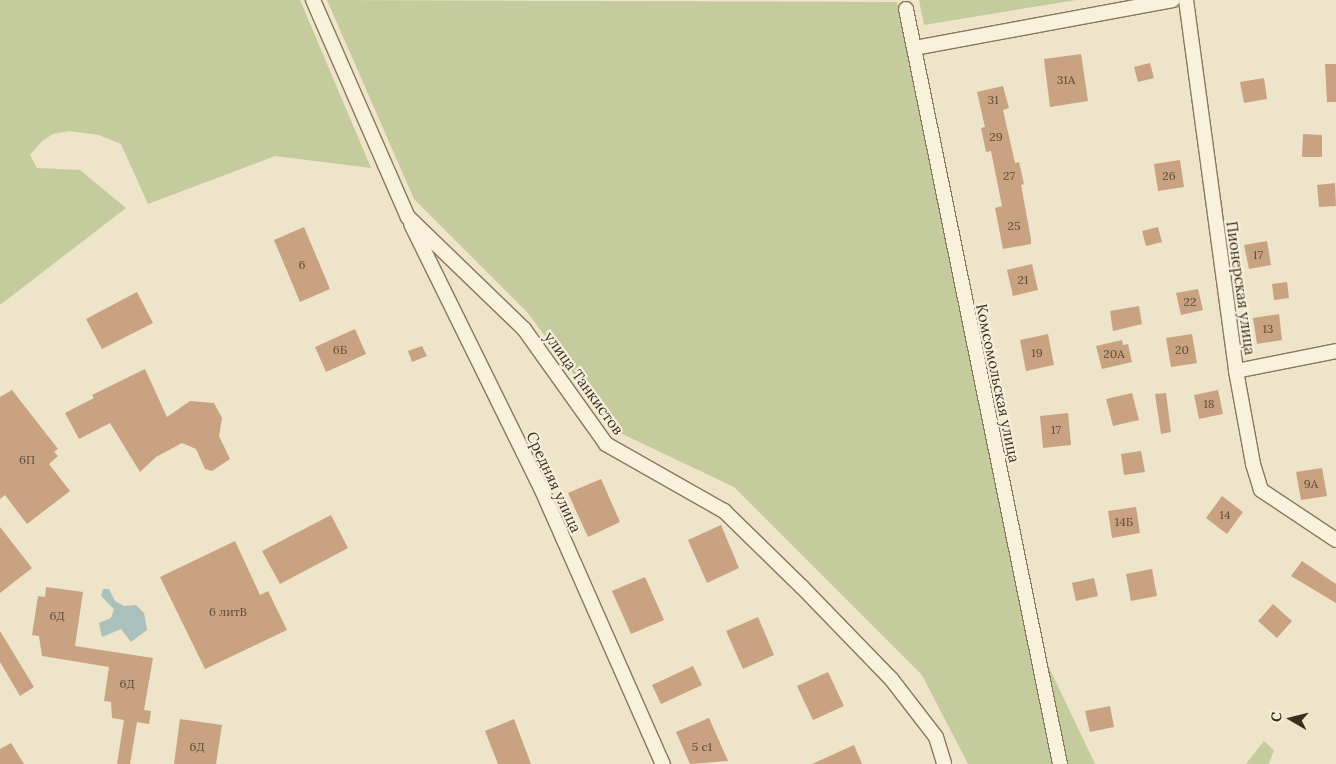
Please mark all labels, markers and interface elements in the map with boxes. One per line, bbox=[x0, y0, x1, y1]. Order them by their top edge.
house number: 31А bbox=[1057, 73, 1075, 87]
house number: 31 bbox=[987, 93, 999, 107]
house number: 29 bbox=[989, 130, 1003, 144]
house number: 27 bbox=[1003, 169, 1015, 183]
house number: 26 bbox=[1162, 169, 1176, 183]
house number: 25 bbox=[1008, 219, 1020, 233]
street label: Пионерская улица bbox=[1223, 220, 1259, 356]
house number: 17 bbox=[1253, 248, 1263, 262]
house number: 6 bbox=[299, 258, 305, 272]
house number: 21 bbox=[1018, 273, 1028, 287]
house number: 22 bbox=[1184, 295, 1196, 309]
street label: Комсомольская улица bbox=[972, 302, 1024, 464]
house number: 13 bbox=[1262, 322, 1274, 336]
street label: улица Танкистов bbox=[541, 328, 627, 438]
house number: 6Б bbox=[333, 343, 347, 357]
house number: 20 bbox=[1175, 343, 1189, 357]
house number: 19 bbox=[1031, 346, 1043, 360]
house number: 20А bbox=[1103, 347, 1125, 361]
house number: 18 bbox=[1203, 397, 1215, 411]
house number: 17 bbox=[1051, 423, 1061, 437]
street label: Средняя улица bbox=[523, 429, 585, 535]
house number: 6П bbox=[19, 453, 35, 467]
house number: 9А bbox=[1304, 477, 1318, 491]
house number: 14 bbox=[1220, 508, 1230, 522]
house number: 14Б bbox=[1115, 515, 1133, 529]
house number: 6 литВ bbox=[209, 605, 247, 619]
house number: 6Д bbox=[49, 609, 65, 623]
house number: 6Д bbox=[119, 677, 135, 691]
north arrow bbox=[1266, 694, 1316, 744]
text: С bbox=[1267, 711, 1286, 723]
house number: 6Д bbox=[189, 740, 205, 754]
house number: 5 с1 bbox=[692, 740, 712, 754]

